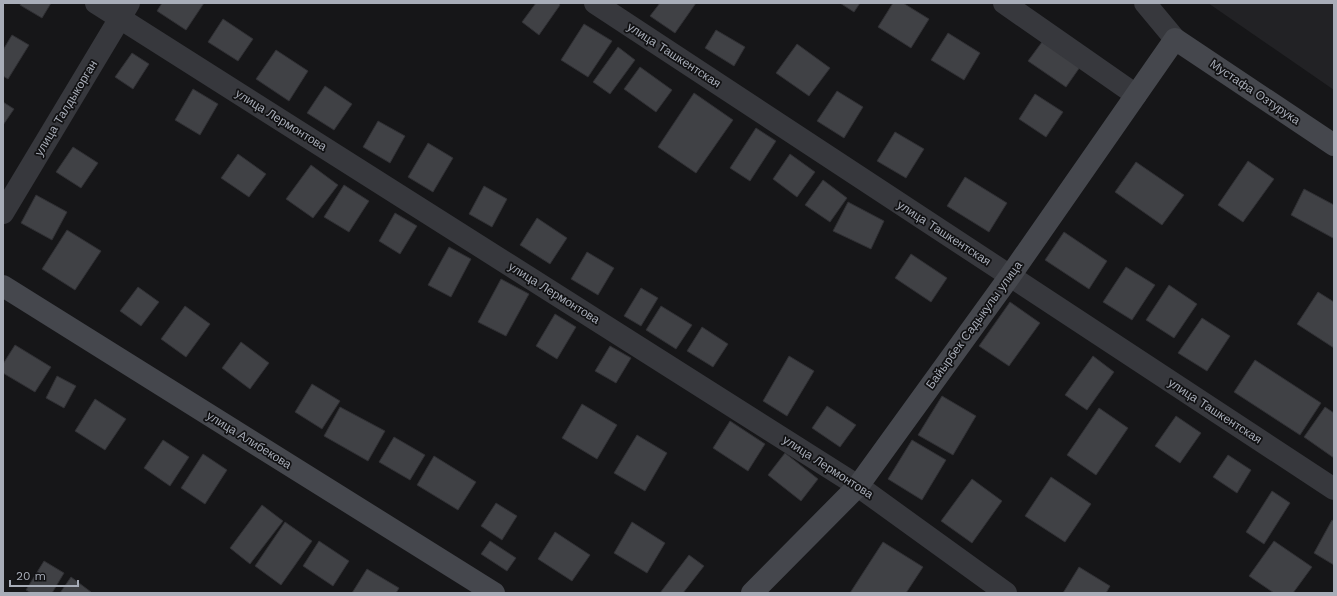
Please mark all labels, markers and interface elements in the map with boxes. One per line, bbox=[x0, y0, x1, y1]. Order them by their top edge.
street label: улица Ташкентская bbox=[625, 19, 723, 91]
street label: Мустафа Озтурука bbox=[1207, 57, 1303, 128]
street label: улица Талдыкорган bbox=[32, 58, 100, 158]
street label: улица Лермонтова bbox=[233, 86, 329, 154]
street label: улица Ташкентская bbox=[895, 197, 993, 269]
street label: Байырбек Садыкулы улица bbox=[923, 258, 1025, 392]
street label: улица Лермонтова bbox=[506, 259, 602, 327]
street label: улица Ташкентская bbox=[1166, 375, 1264, 447]
street label: улица Алибекова bbox=[204, 408, 294, 472]
street label: улица Лермонтова bbox=[780, 433, 876, 502]
scale bar bbox=[10, 562, 78, 588]
text: 20 m bbox=[16, 569, 46, 583]

